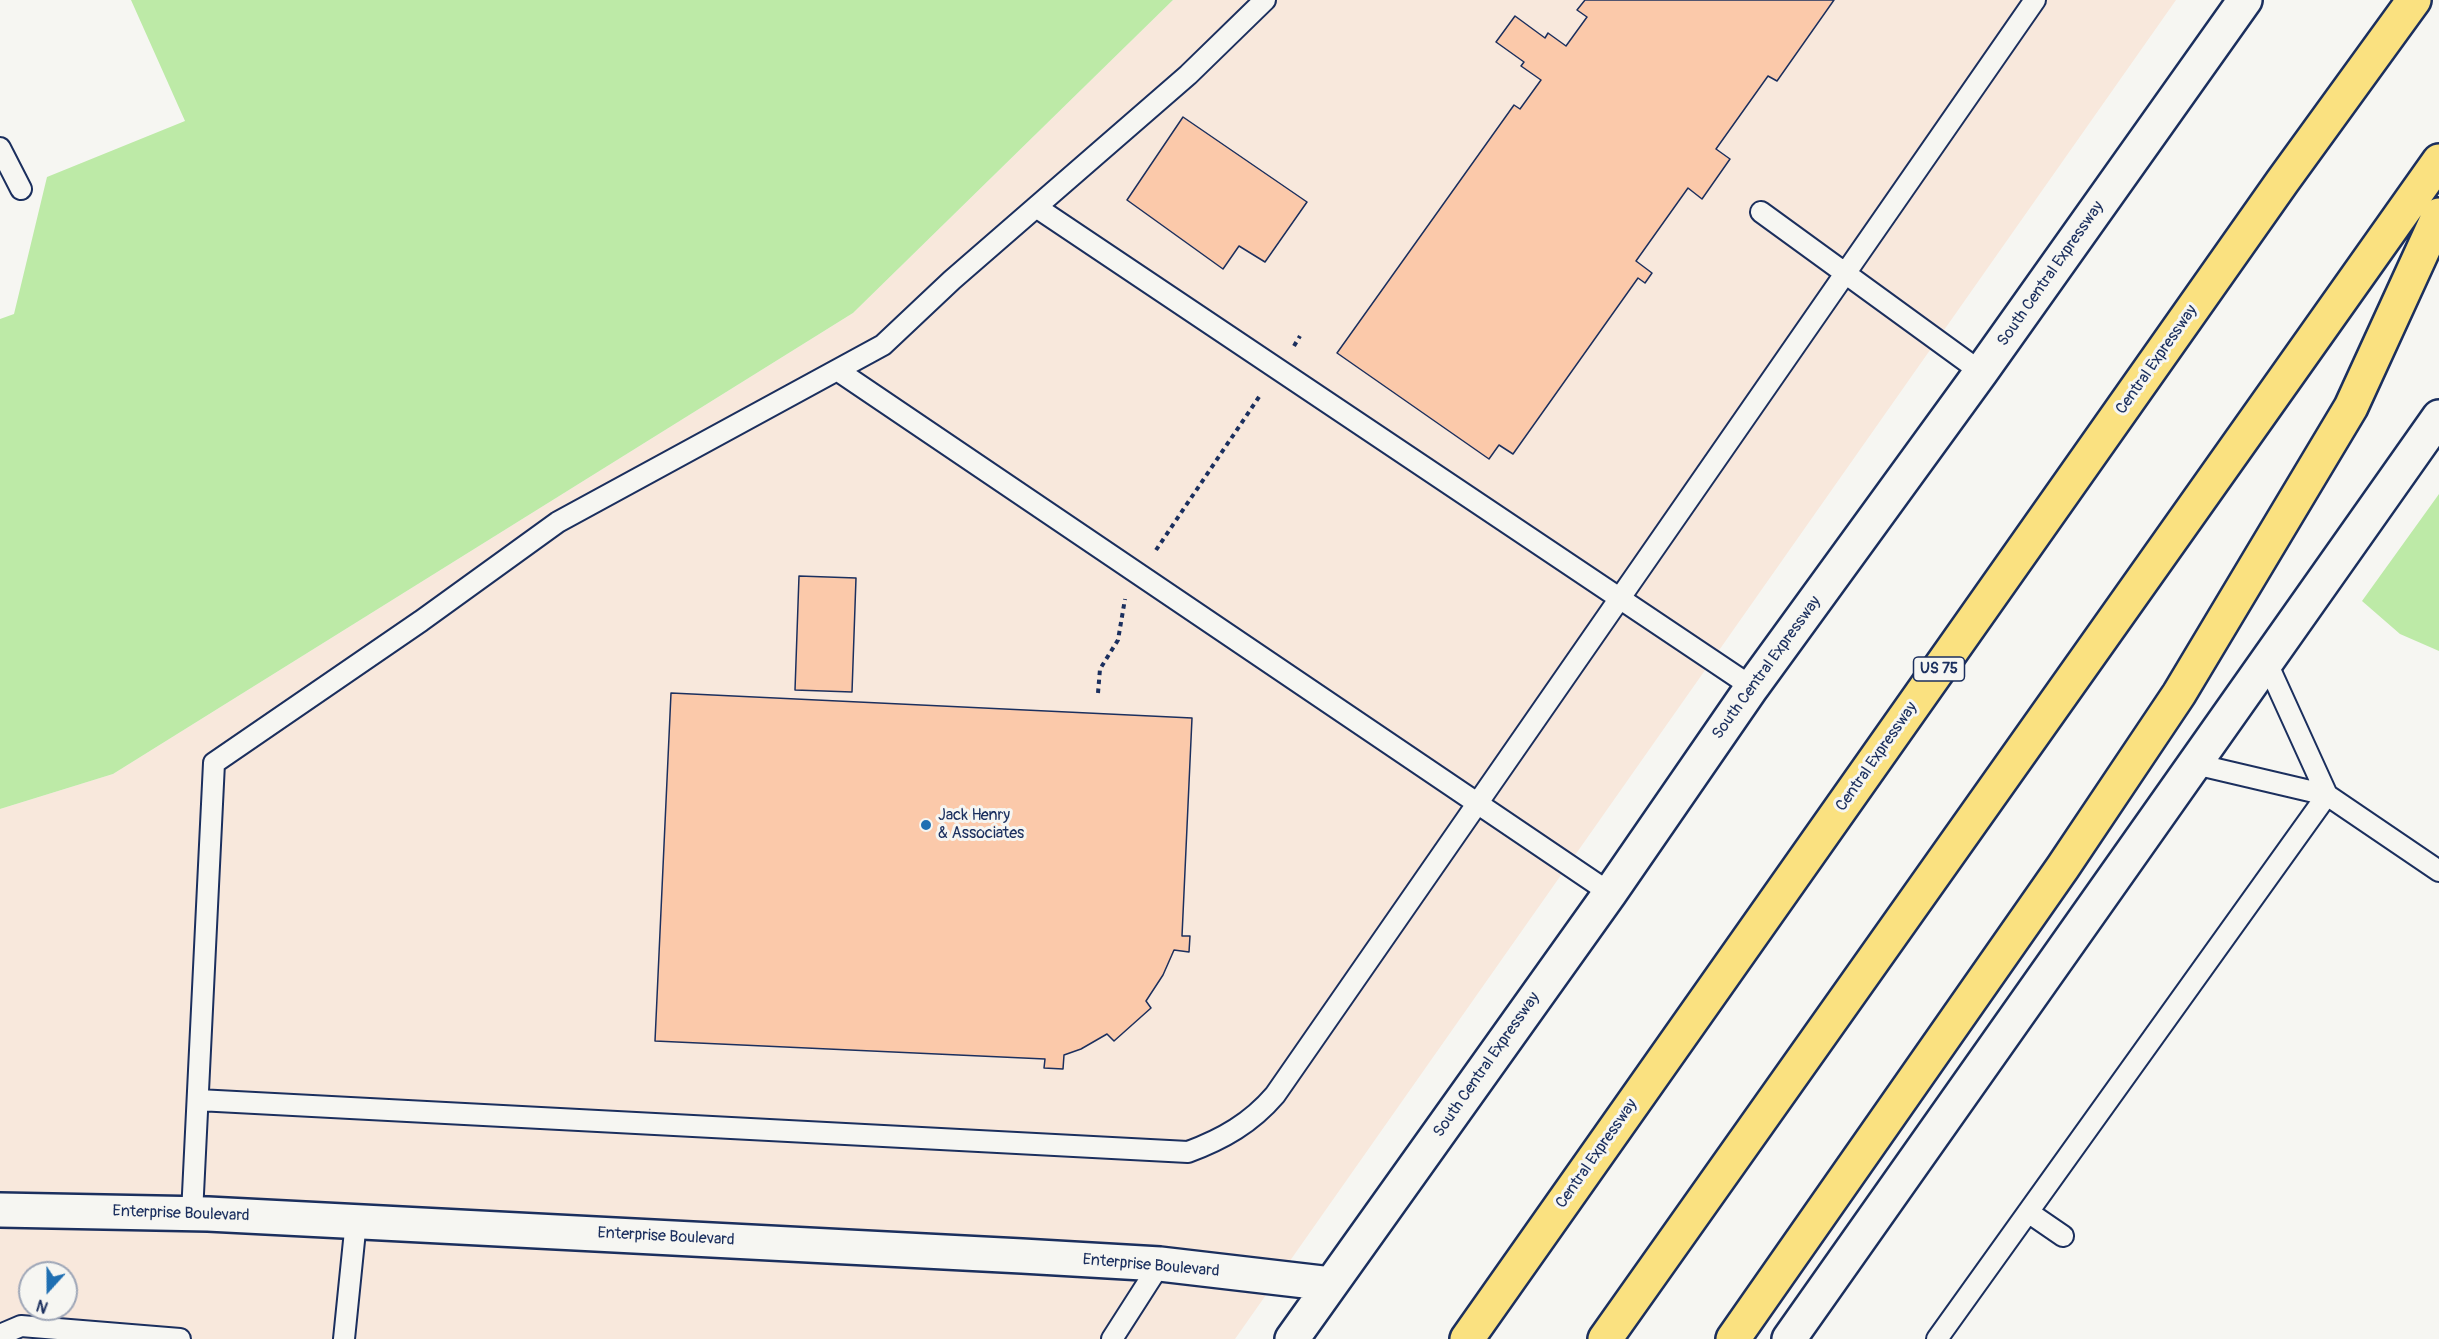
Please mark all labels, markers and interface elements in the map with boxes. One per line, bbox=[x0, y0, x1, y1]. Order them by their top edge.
street label: South Central Expressway bbox=[1994, 198, 2108, 350]
street label: Central Expressway bbox=[2112, 302, 2202, 418]
street label: South Central Expressway bbox=[1709, 593, 1825, 743]
road number: US 75 bbox=[1914, 657, 1964, 681]
street label: Central Expressway bbox=[1832, 699, 1922, 815]
place label: Jack Henry & Associates bbox=[938, 806, 1024, 844]
marker: Jack Henry & Associates bbox=[919, 818, 933, 832]
street label: South Central Expressway bbox=[1430, 989, 1544, 1141]
street label: Central Expressway bbox=[1552, 1096, 1642, 1212]
street label: Enterprise Boulevard bbox=[112, 1202, 250, 1226]
street label: Enterprise Boulevard bbox=[597, 1224, 735, 1250]
street label: Enterprise Boulevard bbox=[1082, 1250, 1220, 1282]
north arrow bbox=[18, 1261, 78, 1321]
text: N bbox=[34, 1295, 51, 1317]

